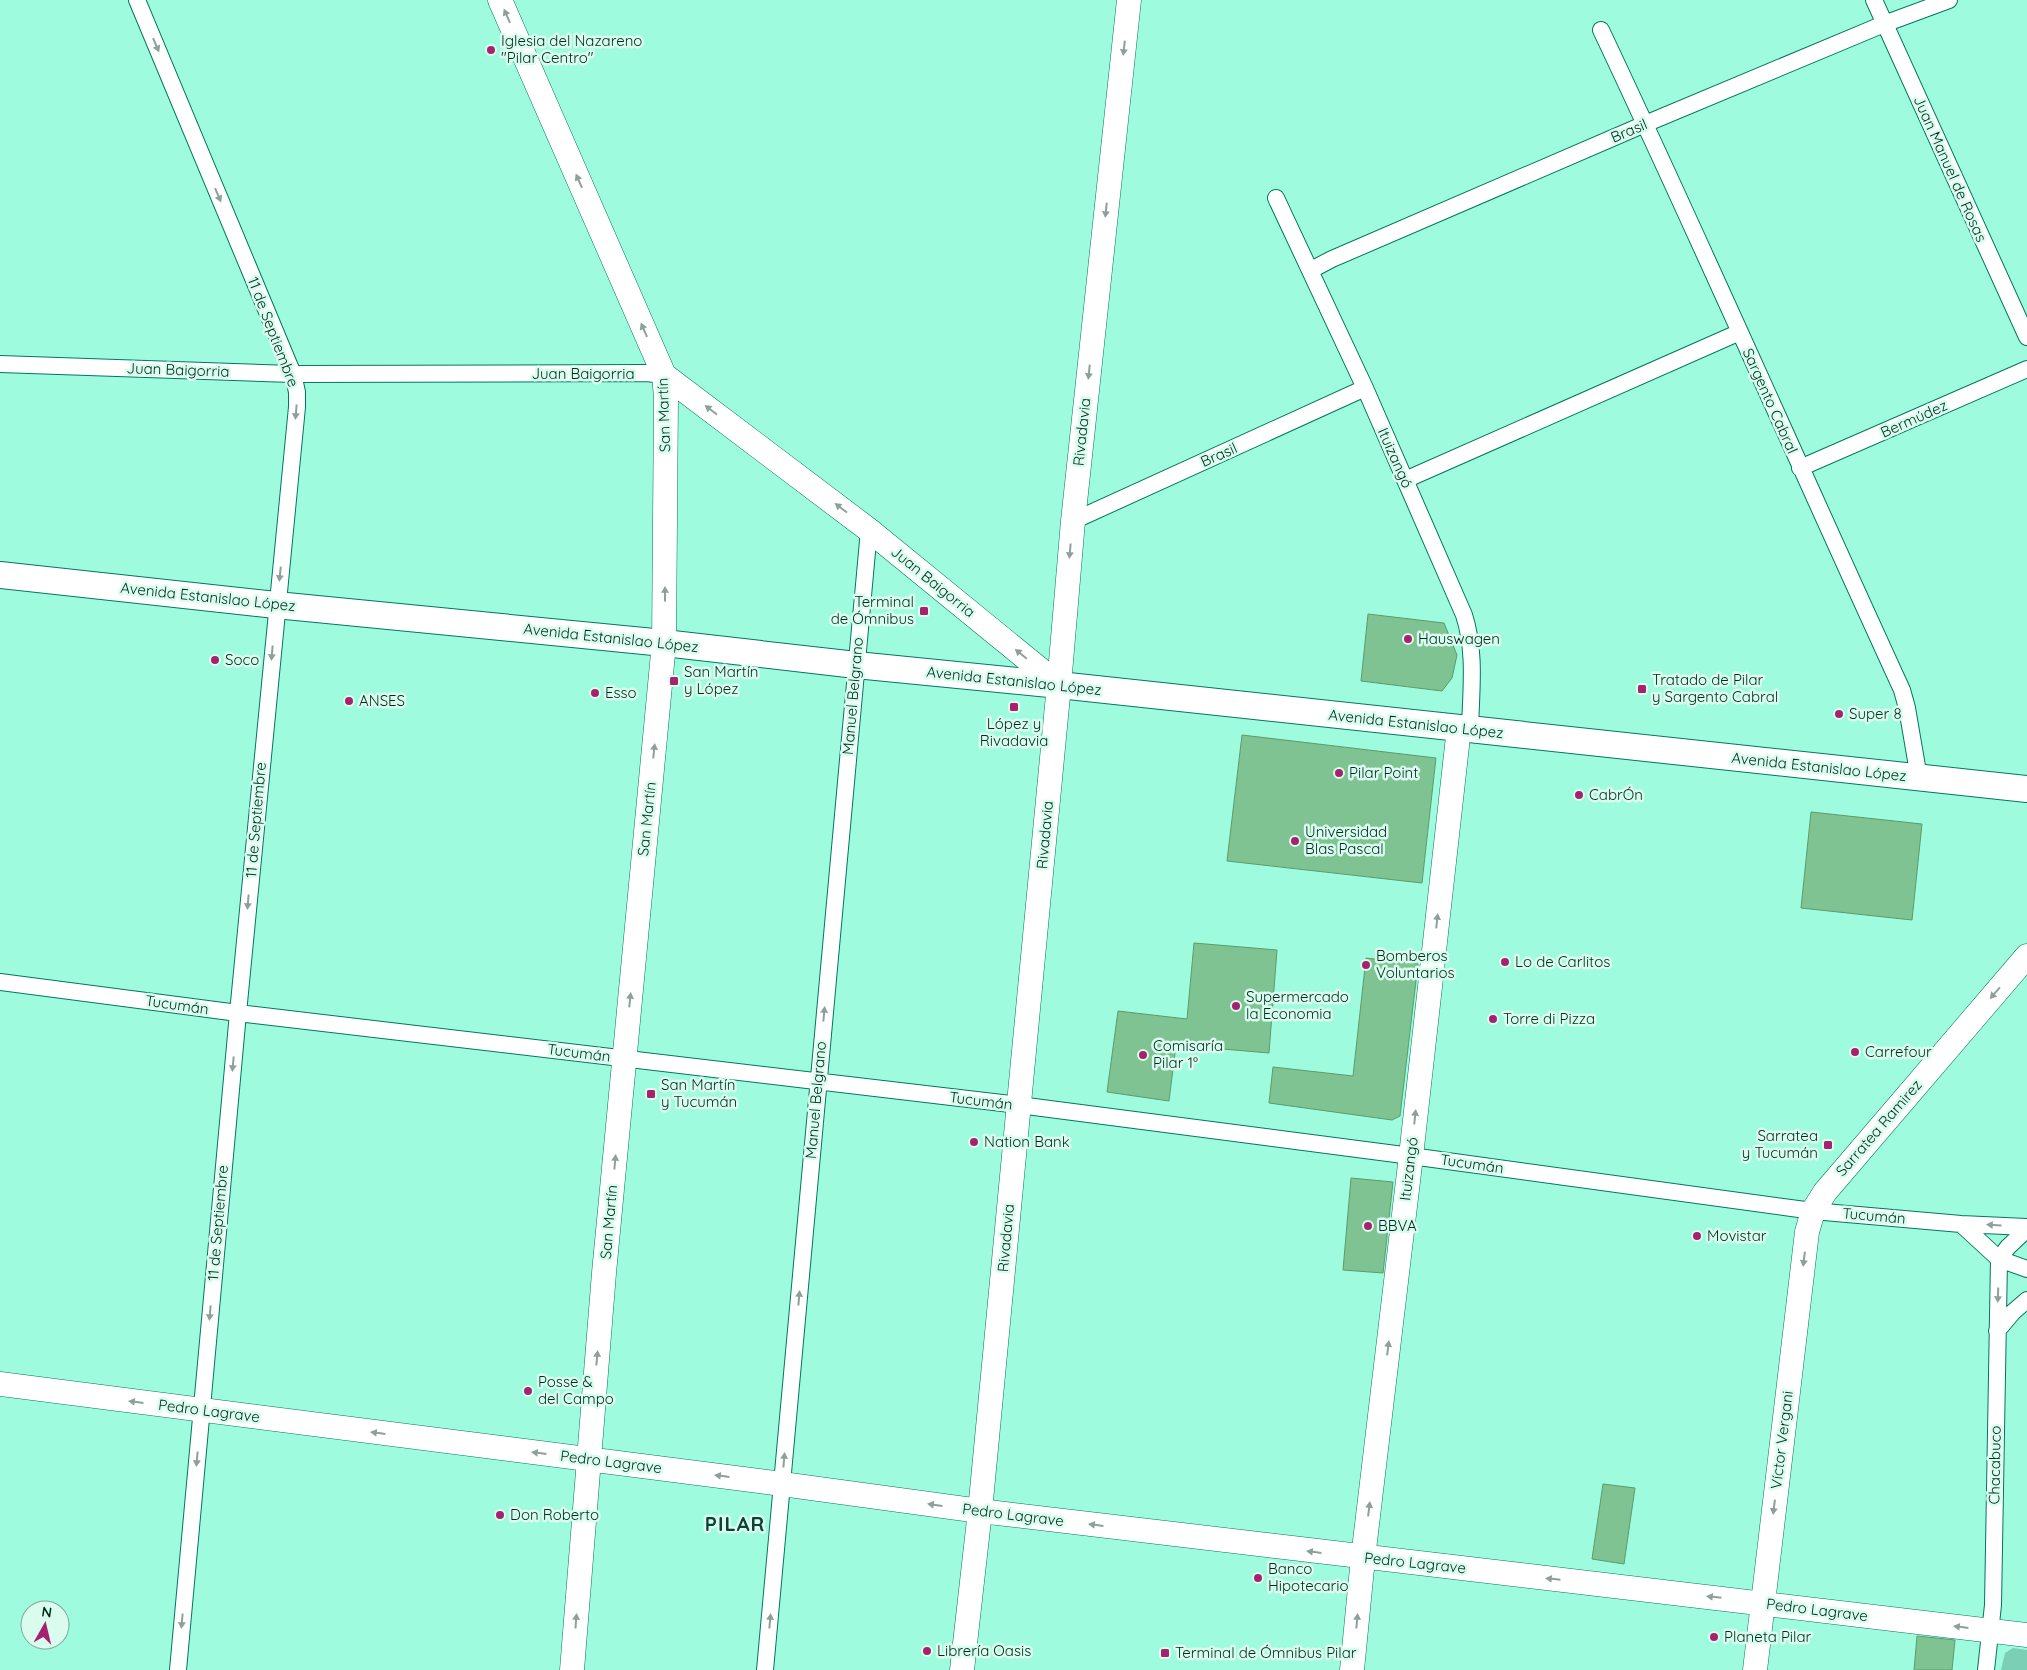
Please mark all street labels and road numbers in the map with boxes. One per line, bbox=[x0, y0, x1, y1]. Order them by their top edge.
street label: Juan Manuel de Rosas bbox=[1910, 93, 1991, 245]
street label: Brasil bbox=[1608, 114, 1650, 147]
street label: 11 de Septiembre bbox=[244, 274, 303, 390]
street label: Sargento Cabral bbox=[1739, 345, 1802, 457]
street label: Juan Baigorria bbox=[126, 358, 230, 381]
street label: Juan Baigorria bbox=[531, 364, 635, 383]
street label: San Martín bbox=[653, 377, 674, 453]
street label: Bermúdez bbox=[1878, 395, 1950, 442]
street label: Rivadavia bbox=[1068, 397, 1095, 467]
street label: Ituizangó bbox=[1374, 425, 1417, 491]
street label: Brasil bbox=[1198, 438, 1240, 471]
street label: Juan Baigorria bbox=[887, 542, 979, 621]
street label: Avenida Estanislao López bbox=[120, 578, 297, 615]
street label: Avenida Estanislao López bbox=[523, 619, 700, 656]
street label: Manuel Belgrano bbox=[838, 636, 867, 756]
street label: Avenida Estanislao López bbox=[926, 662, 1103, 699]
street label: Avenida Estanislao López bbox=[1328, 705, 1505, 742]
street label: Avenida Estanislao López bbox=[1731, 748, 1908, 785]
street label: 11 de Septiembre bbox=[241, 761, 270, 879]
street label: San Martín bbox=[633, 781, 660, 857]
street label: Rivadavia bbox=[1032, 800, 1057, 870]
street label: Tucumán bbox=[144, 991, 210, 1018]
street label: Tucumán bbox=[546, 1039, 612, 1066]
street label: Manuel Belgrano bbox=[801, 1040, 830, 1160]
street label: Sarratea Ramirez bbox=[1831, 1075, 1926, 1180]
street label: Tucumán bbox=[948, 1087, 1014, 1114]
street label: Ituizangó bbox=[1395, 1136, 1422, 1202]
street label: Tucumán bbox=[1439, 1150, 1505, 1177]
street label: 11 de Septiembre bbox=[203, 1164, 232, 1282]
street label: San Martín bbox=[596, 1184, 621, 1260]
street label: Rivadavia bbox=[993, 1203, 1018, 1273]
street label: Tucumán bbox=[1842, 1203, 1907, 1228]
street label: Víctor Vergani bbox=[1766, 1390, 1797, 1490]
street label: Pedro Lagrave bbox=[157, 1395, 261, 1426]
street label: Chacabuco bbox=[1984, 1425, 2005, 1505]
street label: Pedro Lagrave bbox=[559, 1446, 663, 1477]
street label: Pedro Lagrave bbox=[961, 1499, 1065, 1530]
street label: Pedro Lagrave bbox=[1363, 1548, 1467, 1577]
street label: Pedro Lagrave bbox=[1765, 1594, 1869, 1625]

